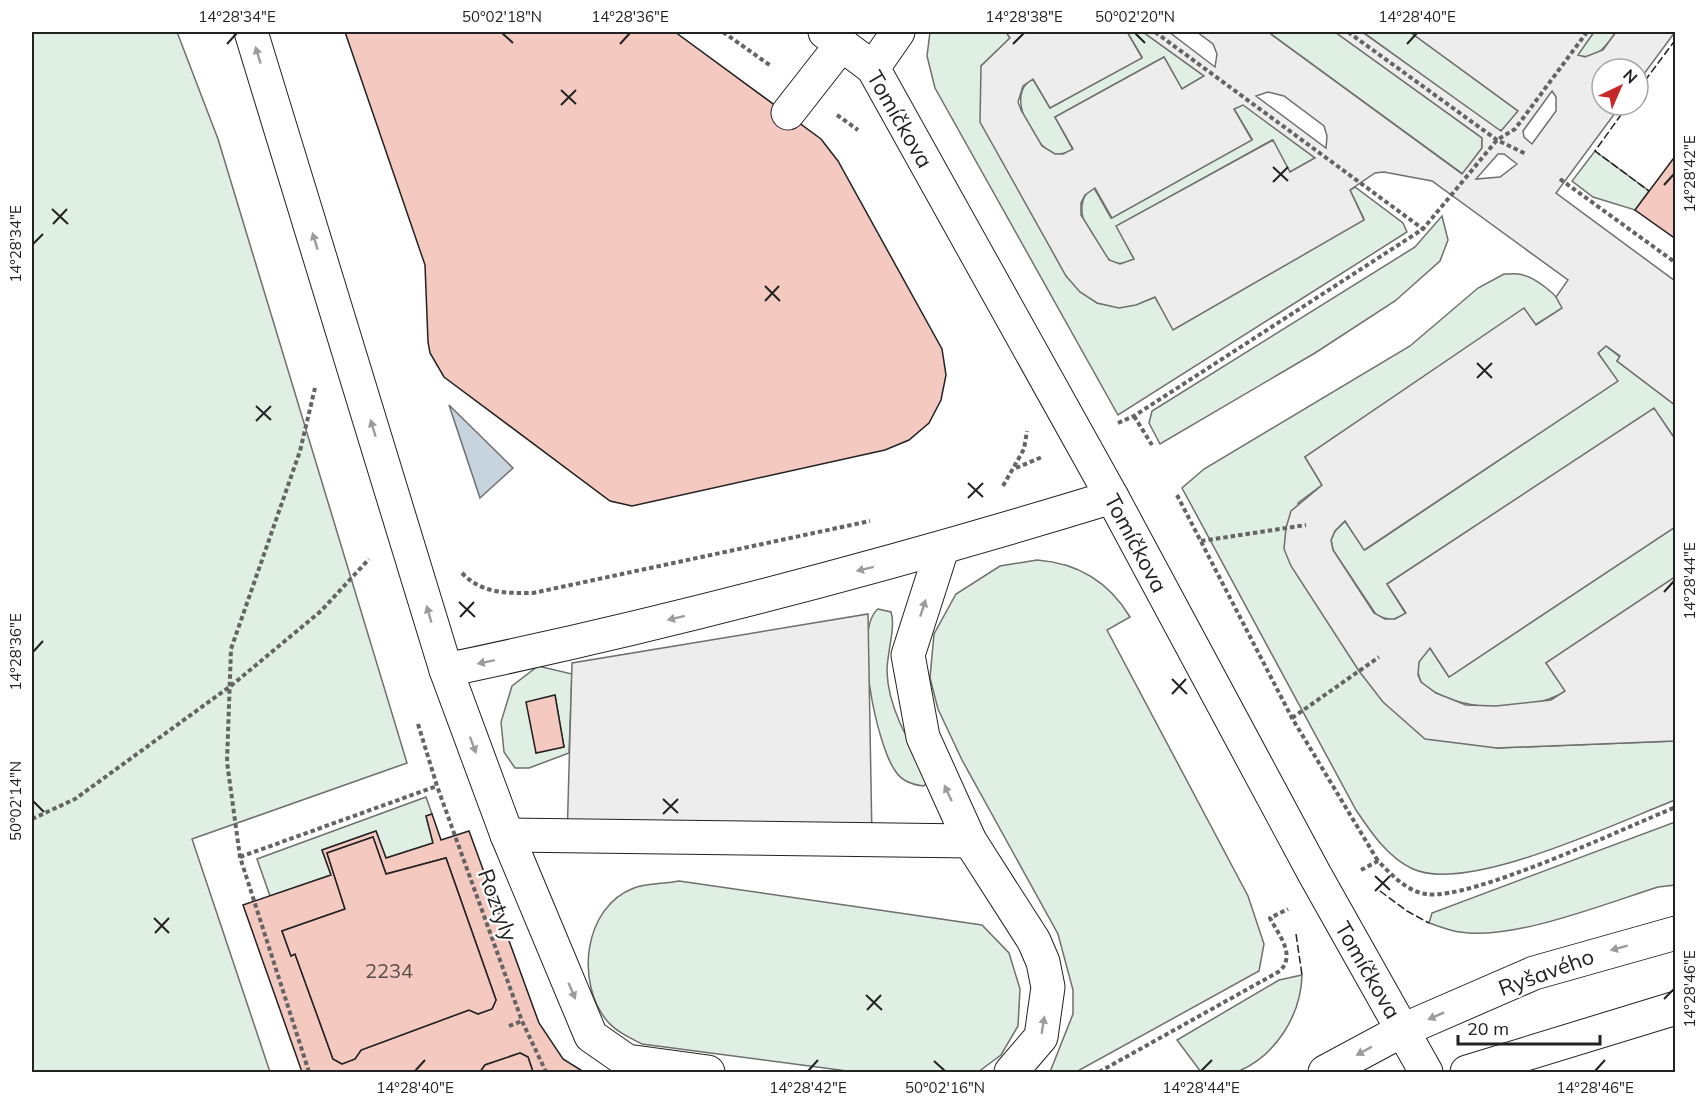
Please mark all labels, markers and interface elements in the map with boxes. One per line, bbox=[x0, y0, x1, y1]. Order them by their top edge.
text: 14°28'34"E bbox=[198, 7, 276, 26]
text: 50°02'18"N bbox=[462, 7, 542, 26]
text: 14°28'36"E bbox=[591, 7, 669, 26]
text: 14°28'38"E bbox=[985, 7, 1063, 26]
text: 50°02'20"N bbox=[1095, 7, 1175, 26]
text: 14°28'40"E bbox=[1378, 7, 1456, 26]
one-way arrow bbox=[253, 46, 262, 64]
north arrow bbox=[1590, 57, 1650, 117]
street label: Tomíčkova bbox=[861, 65, 939, 173]
text: N bbox=[1619, 65, 1642, 88]
text: 14°28'42"E bbox=[1680, 135, 1699, 213]
text: 14°28'34"E bbox=[6, 205, 25, 283]
one-way arrow bbox=[310, 232, 319, 250]
one-way arrow bbox=[368, 418, 377, 436]
street label: Tomíčkova bbox=[1098, 489, 1174, 597]
text: 14°28'44"E bbox=[1680, 542, 1699, 620]
one-way arrow bbox=[856, 565, 874, 574]
one-way arrow bbox=[919, 599, 928, 617]
one-way arrow bbox=[424, 605, 433, 623]
text: 14°28'36"E bbox=[6, 613, 25, 691]
one-way arrow bbox=[667, 613, 685, 623]
one-way arrow bbox=[477, 658, 496, 667]
one-way arrow bbox=[469, 736, 479, 754]
text: 50°02'14"N bbox=[6, 761, 25, 841]
one-way arrow bbox=[944, 785, 953, 802]
street label: Roztyly bbox=[472, 865, 524, 945]
street label: Tomíčkova bbox=[1329, 916, 1407, 1024]
street label: Ryšavého bbox=[1494, 942, 1598, 1002]
one-way arrow bbox=[1610, 944, 1628, 953]
text: 14°28'46"E bbox=[1680, 950, 1699, 1028]
house number: 2234 bbox=[365, 958, 413, 983]
one-way arrow bbox=[567, 983, 577, 1001]
scale bar bbox=[1458, 1008, 1600, 1046]
one-way arrow bbox=[1428, 1011, 1445, 1020]
one-way arrow bbox=[1038, 1015, 1047, 1034]
text: 20 m bbox=[1467, 1017, 1509, 1040]
one-way arrow bbox=[1355, 1046, 1372, 1056]
text: 14°28'40"E bbox=[376, 1078, 454, 1097]
text: 14°28'42"E bbox=[769, 1078, 847, 1097]
text: 50°02'16"N bbox=[905, 1078, 985, 1097]
text: 14°28'44"E bbox=[1162, 1078, 1240, 1097]
text: 14°28'46"E bbox=[1556, 1078, 1634, 1097]

